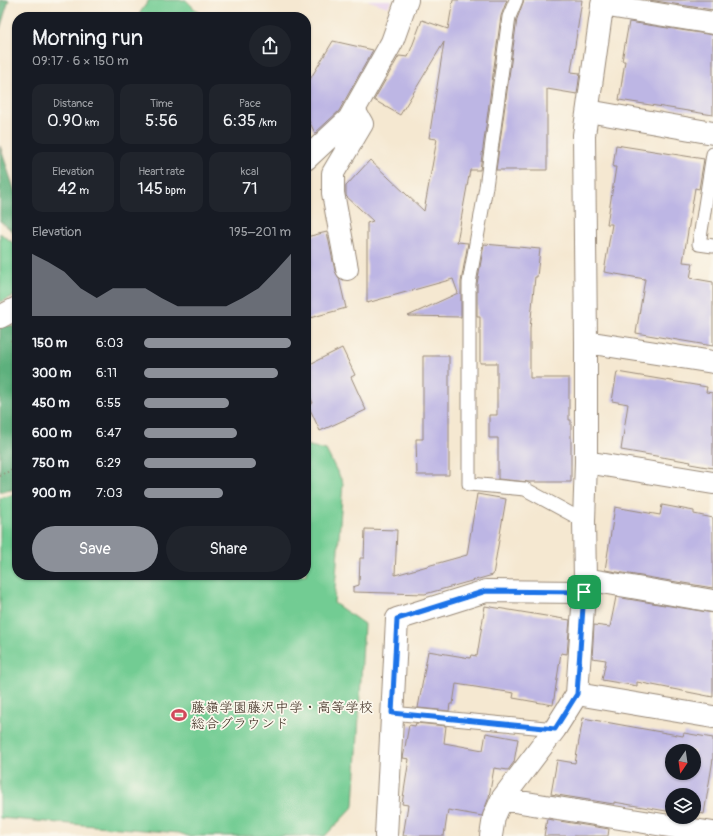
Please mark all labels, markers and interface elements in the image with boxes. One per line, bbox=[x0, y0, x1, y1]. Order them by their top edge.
text: Morning run bbox=[32, 24, 143, 52]
button: share bbox=[249, 25, 291, 67]
text: 09:17 · 6 × 150 m bbox=[32, 53, 129, 69]
text: Distance bbox=[53, 97, 93, 110]
text: Time bbox=[150, 97, 173, 110]
text: Pace bbox=[239, 97, 261, 110]
text: 0.90 bbox=[47, 110, 83, 131]
text: 5:56 bbox=[145, 110, 178, 131]
text: 6:35 bbox=[223, 110, 256, 131]
text: km bbox=[83, 116, 99, 129]
text: /km bbox=[256, 116, 277, 129]
text: Elevation bbox=[52, 165, 94, 178]
text: Heart rate bbox=[138, 165, 185, 178]
text: kcal bbox=[241, 165, 259, 178]
text: 42 bbox=[57, 178, 77, 199]
text: 145 bbox=[137, 178, 163, 199]
text: 71 bbox=[242, 178, 258, 199]
text: m bbox=[77, 184, 89, 197]
text: bpm bbox=[163, 184, 186, 197]
text: Elevation bbox=[32, 224, 82, 240]
text: 195–201 m bbox=[229, 224, 291, 240]
text: 150 m bbox=[32, 335, 67, 351]
text: 6:03 bbox=[96, 335, 123, 351]
text: 300 m bbox=[32, 365, 71, 381]
text: 6:11 bbox=[96, 365, 117, 381]
text: 450 m bbox=[32, 395, 70, 411]
text: 6:55 bbox=[96, 395, 121, 411]
text: 600 m bbox=[32, 425, 72, 441]
text: 6:47 bbox=[96, 425, 121, 441]
text: 750 m bbox=[32, 455, 69, 471]
text: 6:29 bbox=[96, 455, 121, 471]
text: 900 m bbox=[32, 485, 71, 501]
text: 7:03 bbox=[96, 485, 122, 501]
button: Save bbox=[32, 526, 158, 572]
button: Share bbox=[166, 526, 291, 572]
pin bbox=[567, 575, 601, 609]
icon: arrive bbox=[573, 581, 595, 603]
place label: 藤嶺学園藤沢中学・高等学校 総合グラウンド bbox=[191, 699, 373, 732]
sports icon: 藤嶺学園藤沢中学・高等学校 総合グラウンド bbox=[170, 706, 188, 724]
north arrow bbox=[665, 744, 701, 780]
map controls bbox=[665, 744, 701, 824]
button: layers bbox=[665, 788, 701, 824]

